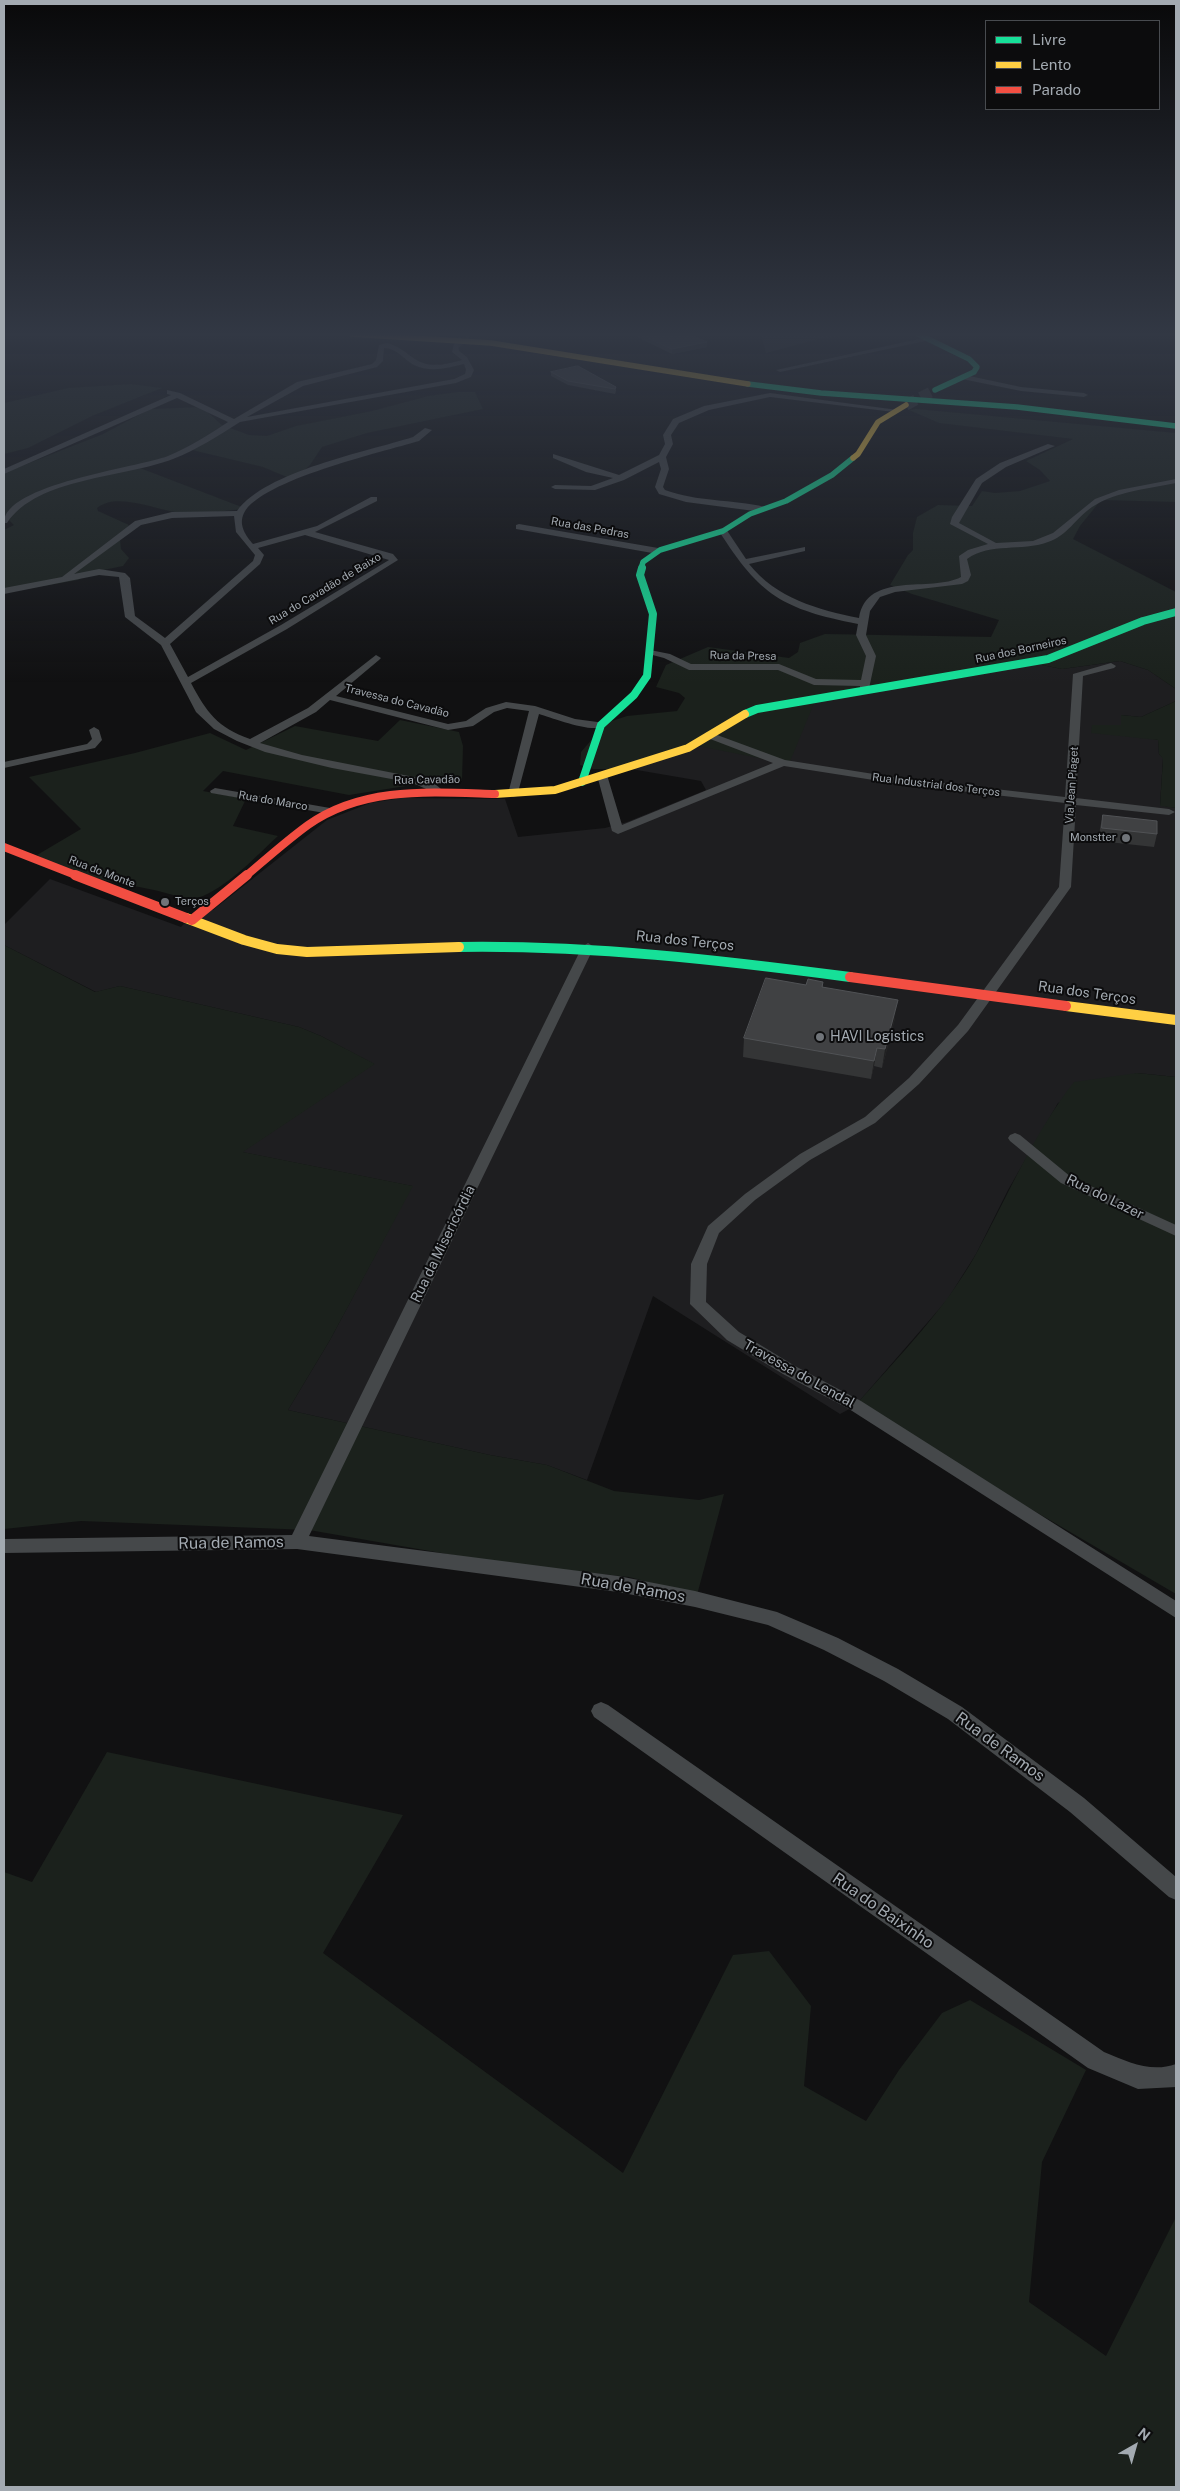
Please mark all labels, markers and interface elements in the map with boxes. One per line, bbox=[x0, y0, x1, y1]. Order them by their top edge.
legend bbox=[985, 20, 1160, 110]
text: Livre bbox=[1032, 31, 1066, 48]
text: Lento bbox=[1032, 56, 1071, 73]
text: Parado bbox=[1032, 81, 1081, 98]
street label: Rua das Pedras bbox=[550, 515, 630, 541]
street label: Rua do Cavadão de Baixo bbox=[267, 550, 383, 628]
street label: Rua dos Borneiros bbox=[974, 634, 1068, 666]
street label: Rua da Presa bbox=[709, 649, 777, 663]
street label: Travessa do Cavadão bbox=[344, 682, 450, 720]
street label: Via Jean Piaget bbox=[1063, 746, 1081, 824]
street label: Rua Industrial dos Terços bbox=[871, 771, 1001, 799]
street label: Rua Cavadão bbox=[394, 773, 460, 787]
street label: Rua do Marco bbox=[237, 788, 309, 814]
place label: Monstter bbox=[1070, 831, 1116, 845]
marker: Monstter bbox=[1120, 832, 1132, 844]
street label: Rua do Monte bbox=[67, 853, 137, 891]
place label: Terços bbox=[175, 895, 209, 909]
marker: Terços bbox=[159, 896, 171, 908]
street label: Rua dos Terços bbox=[635, 927, 735, 955]
street label: Rua dos Terços bbox=[1037, 978, 1137, 1008]
place label: HAVI Logistics bbox=[830, 1029, 924, 1045]
marker: HAVI Logistics bbox=[814, 1031, 826, 1043]
street label: Rua do Lazer bbox=[1064, 1171, 1146, 1223]
street label: Rua da Misericórdia bbox=[407, 1183, 479, 1305]
street label: Travessa do Lendal bbox=[740, 1336, 858, 1412]
street label: Rua de Ramos bbox=[178, 1532, 284, 1554]
street label: Rua de Ramos bbox=[579, 1569, 687, 1607]
street label: Rua de Ramos bbox=[952, 1708, 1048, 1786]
street label: Rua do Baixinho bbox=[829, 1869, 937, 1953]
north arrow bbox=[1110, 2421, 1160, 2471]
text: N bbox=[1135, 2424, 1153, 2444]

